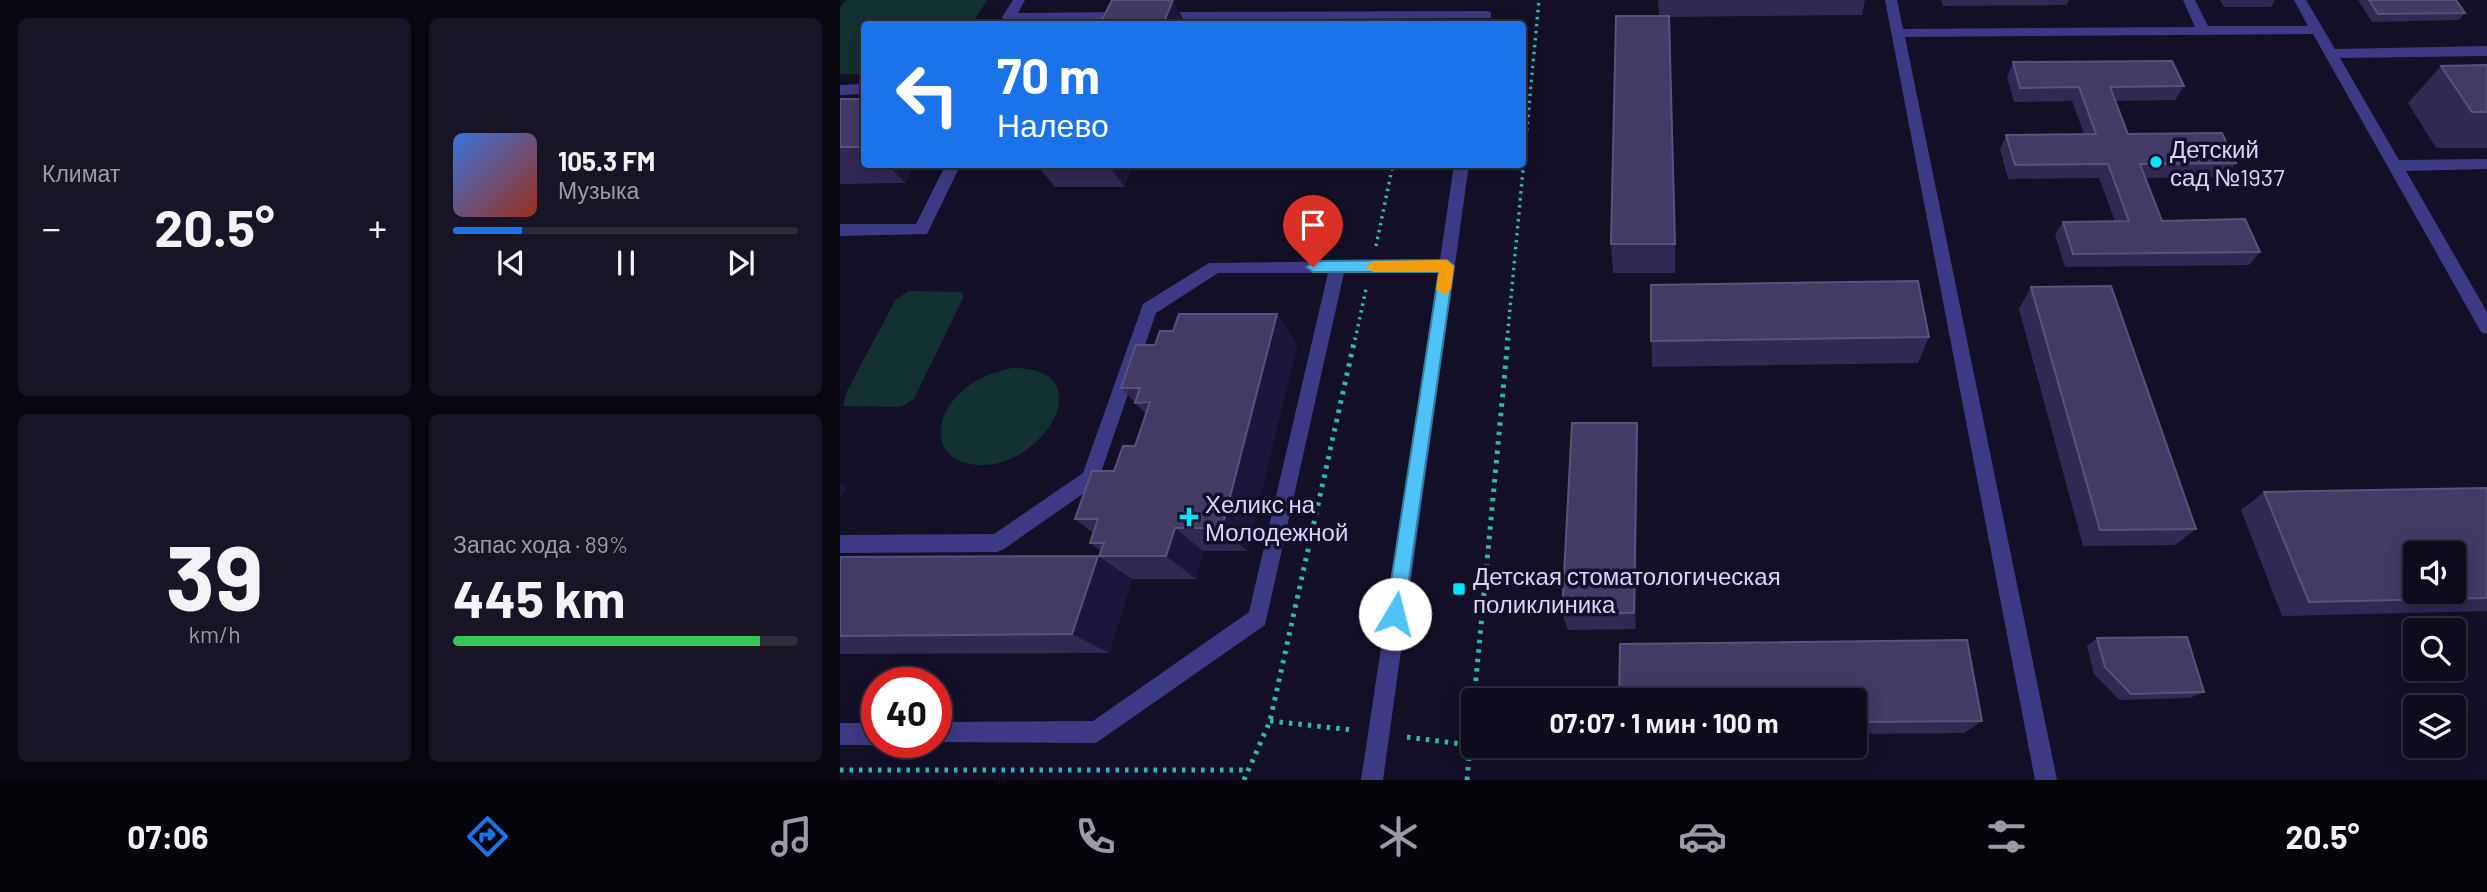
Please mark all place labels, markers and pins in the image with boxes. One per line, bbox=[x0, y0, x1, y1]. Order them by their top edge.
place label: Детский сад №1937 bbox=[2170, 134, 2285, 191]
marker: Детский сад №1937 bbox=[2148, 154, 2164, 170]
pin bbox=[1283, 195, 1343, 267]
place label: Хеликс на Молодежной bbox=[1205, 489, 1348, 546]
marker: Хеликс на Молодежной bbox=[1179, 507, 1199, 527]
place label: Детская стоматологическая поликлиника bbox=[1473, 561, 1781, 618]
marker: Детская стоматологическая поликлиника bbox=[1451, 581, 1467, 597]

